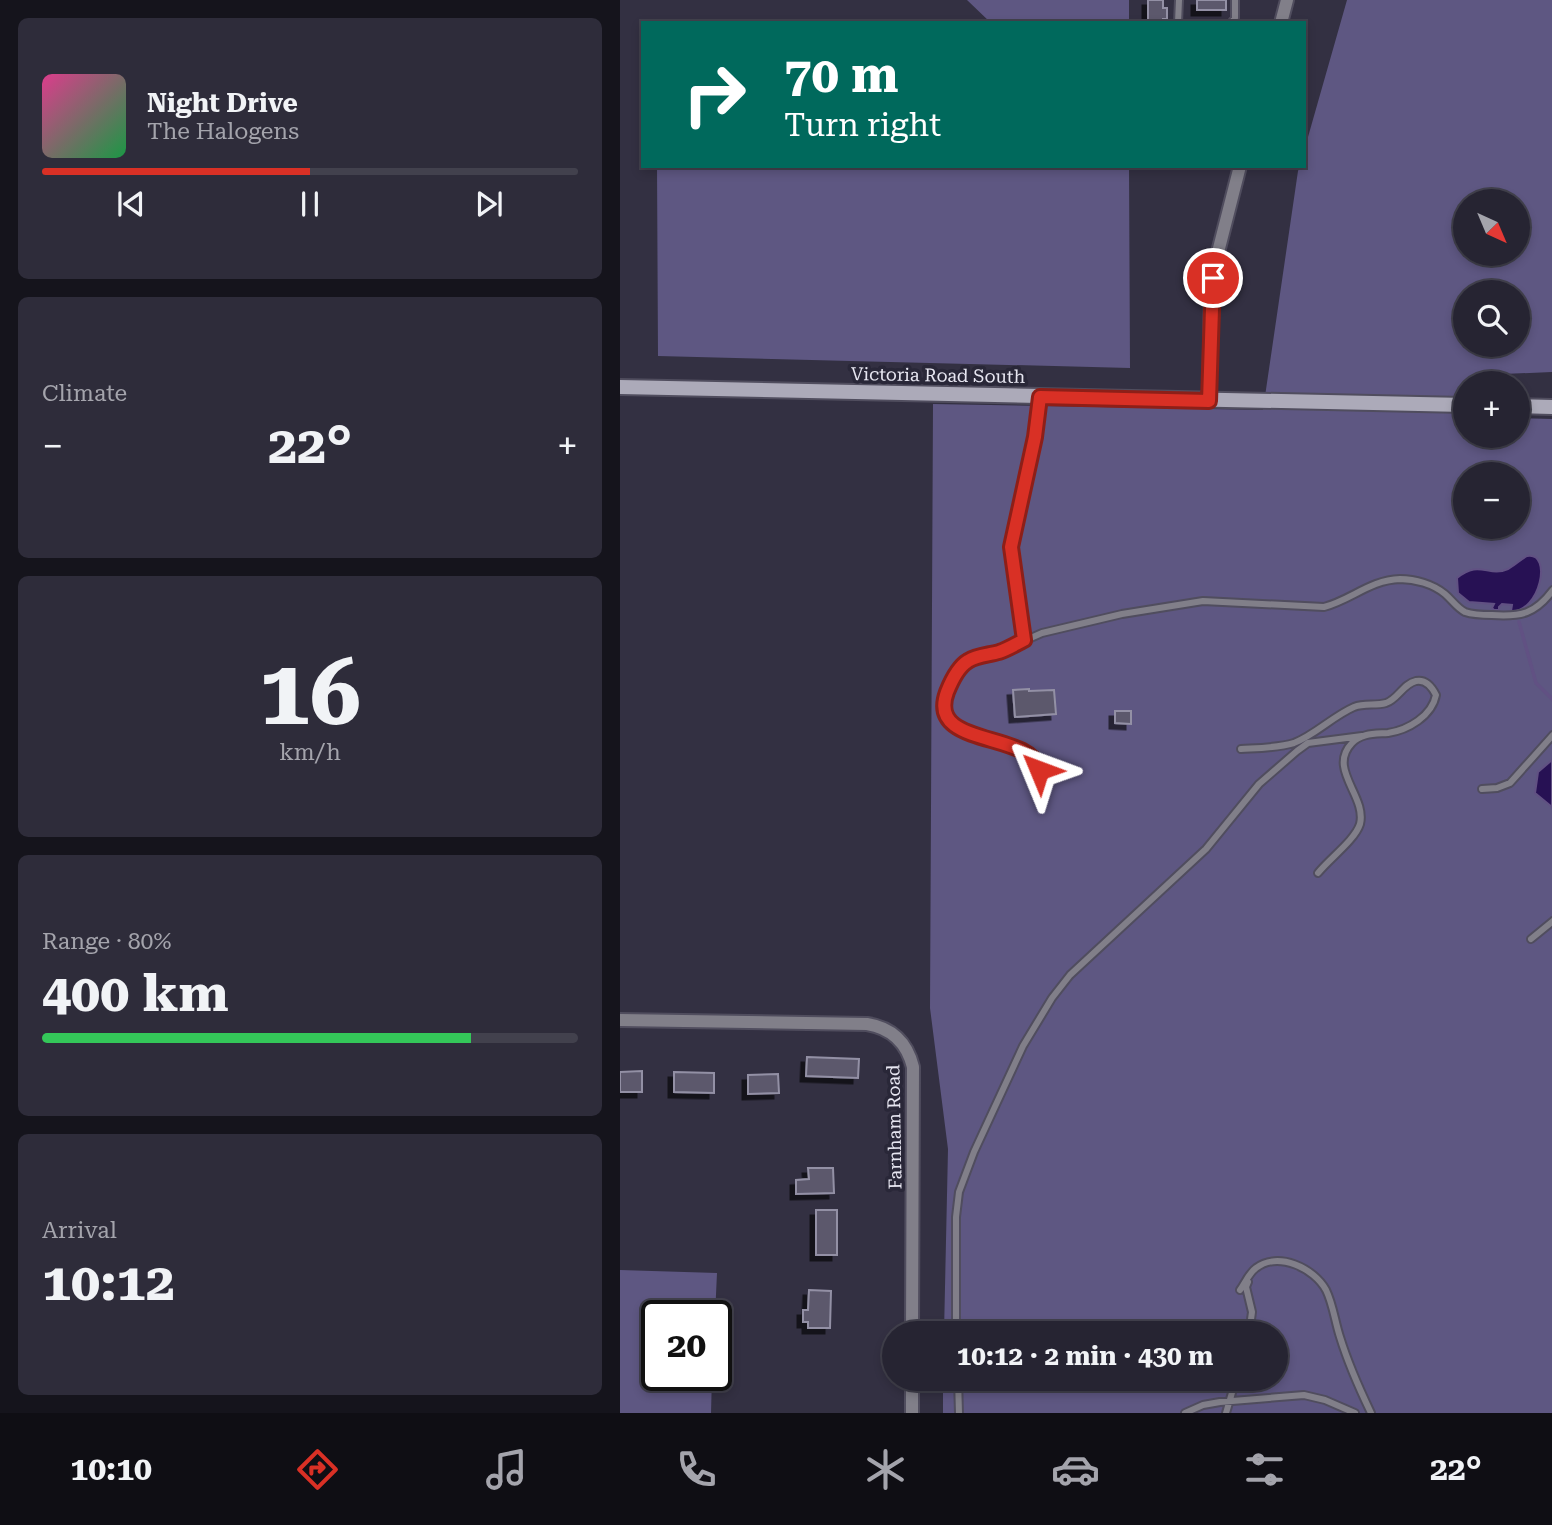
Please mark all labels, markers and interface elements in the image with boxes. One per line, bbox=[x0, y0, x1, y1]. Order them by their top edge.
text: 70 m bbox=[784, 47, 899, 104]
icon: right bbox=[669, 49, 760, 140]
text: Night Drive bbox=[147, 88, 298, 118]
text: Turn right bbox=[784, 106, 941, 144]
text: The Halogens bbox=[147, 118, 299, 145]
icon: previous bbox=[112, 185, 150, 223]
icon: pause bbox=[291, 185, 329, 223]
icon: next bbox=[470, 185, 508, 223]
north arrow bbox=[1453, 189, 1530, 266]
map controls bbox=[1453, 189, 1530, 539]
pin bbox=[1183, 248, 1243, 308]
icon: arrive bbox=[1194, 259, 1232, 297]
button: search bbox=[1453, 280, 1530, 357]
street label: Victoria Road South bbox=[851, 363, 1026, 387]
button: + bbox=[1453, 371, 1530, 448]
text: Climate bbox=[42, 380, 127, 407]
text: 22° bbox=[268, 415, 352, 476]
text: − bbox=[42, 424, 63, 468]
text: + bbox=[557, 424, 578, 468]
button: − bbox=[1453, 462, 1530, 539]
text: 16 bbox=[259, 640, 361, 746]
position arrow bbox=[1002, 733, 1076, 807]
text: km/h bbox=[279, 739, 341, 766]
text: Range · 80% bbox=[42, 928, 171, 955]
text: 400 km bbox=[42, 963, 229, 1024]
street label: Farnham Road bbox=[882, 1064, 906, 1190]
text: Arrival bbox=[42, 1217, 117, 1244]
text: 10:12 bbox=[42, 1252, 175, 1313]
speed limit sign: 20 bbox=[641, 1300, 732, 1391]
text: 10:12 · 2 min · 430 m bbox=[957, 1341, 1213, 1371]
icon: directions bbox=[293, 1445, 342, 1494]
icon: music bbox=[482, 1445, 531, 1494]
icon: phone bbox=[672, 1445, 721, 1494]
icon: climate bbox=[861, 1445, 910, 1494]
icon: car bbox=[1051, 1445, 1100, 1494]
icon: filters bbox=[1240, 1445, 1289, 1494]
text: 10:10 bbox=[70, 1450, 152, 1488]
text: 22° bbox=[1430, 1450, 1482, 1488]

